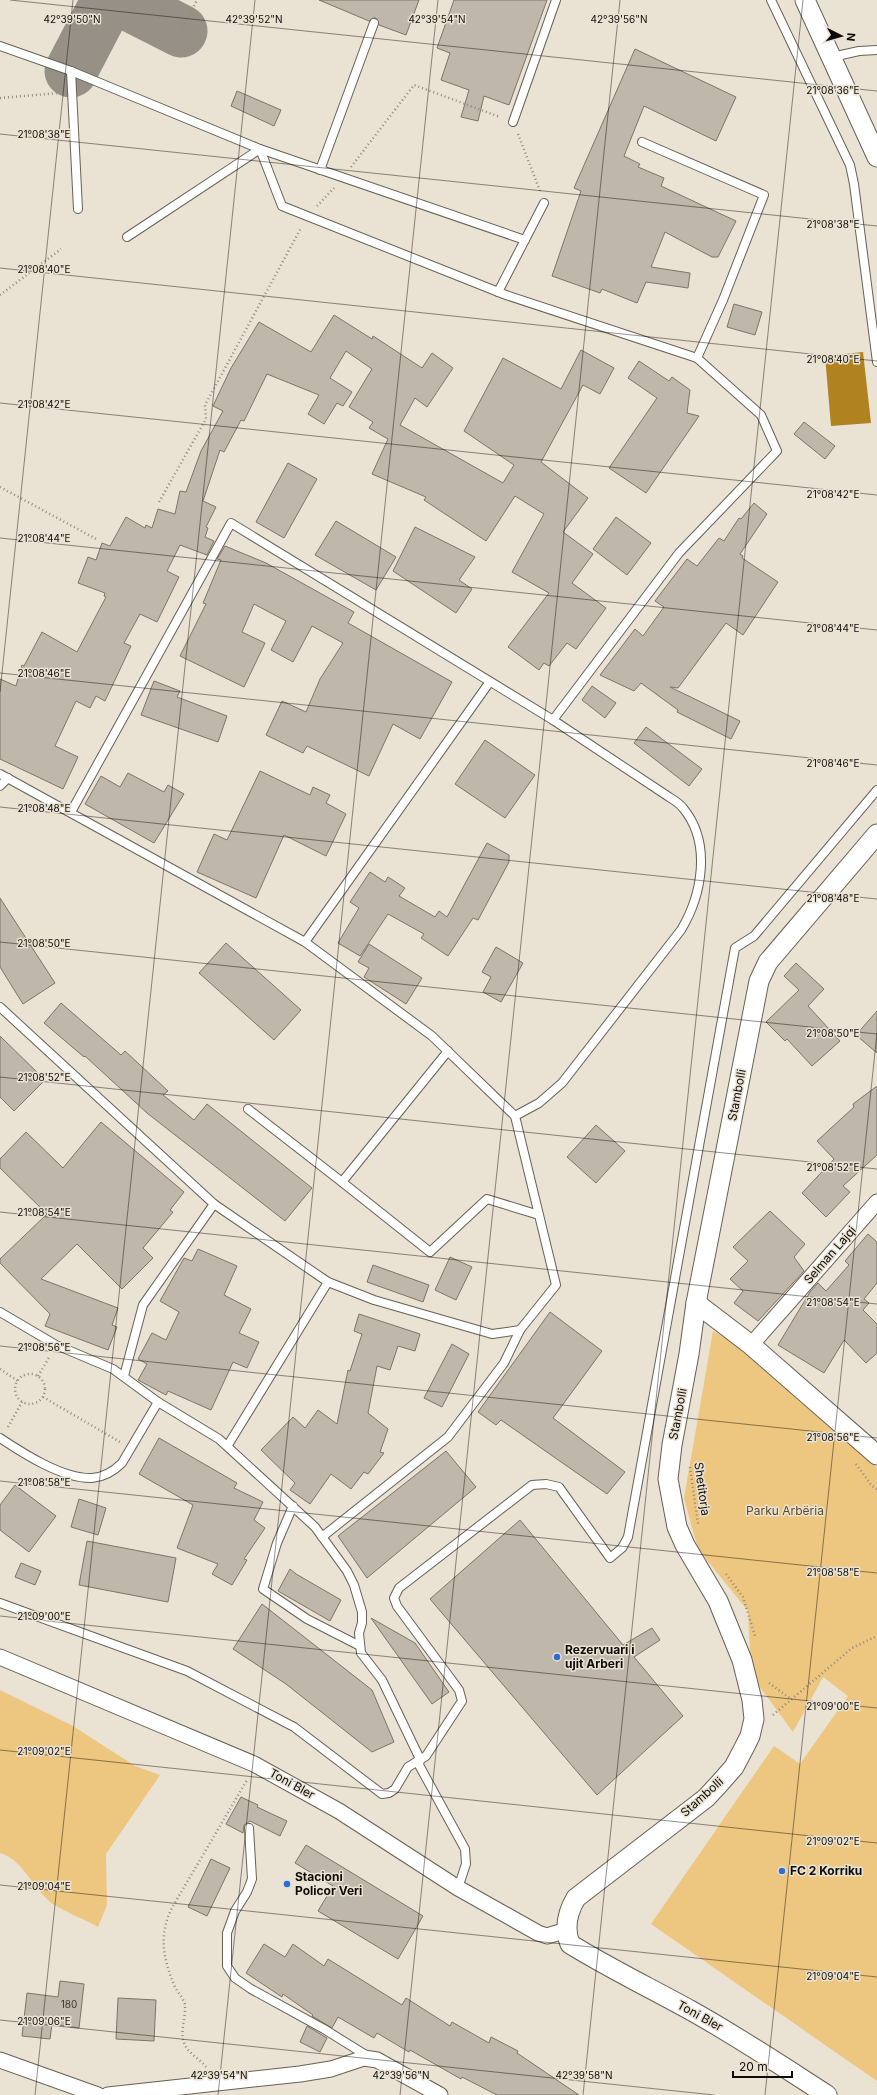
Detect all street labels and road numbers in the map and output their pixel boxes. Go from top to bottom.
street label: Stambolli [724,1068,749,1122]
street label: Selman Lajqi [800,1223,859,1287]
street label: Stambolli [665,1387,690,1441]
street label: Shetitorja [691,1461,714,1517]
street label: Toni Bler [267,1765,318,1802]
street label: Stambolli [677,1774,726,1820]
street label: Toni Bler [675,1997,726,2034]

